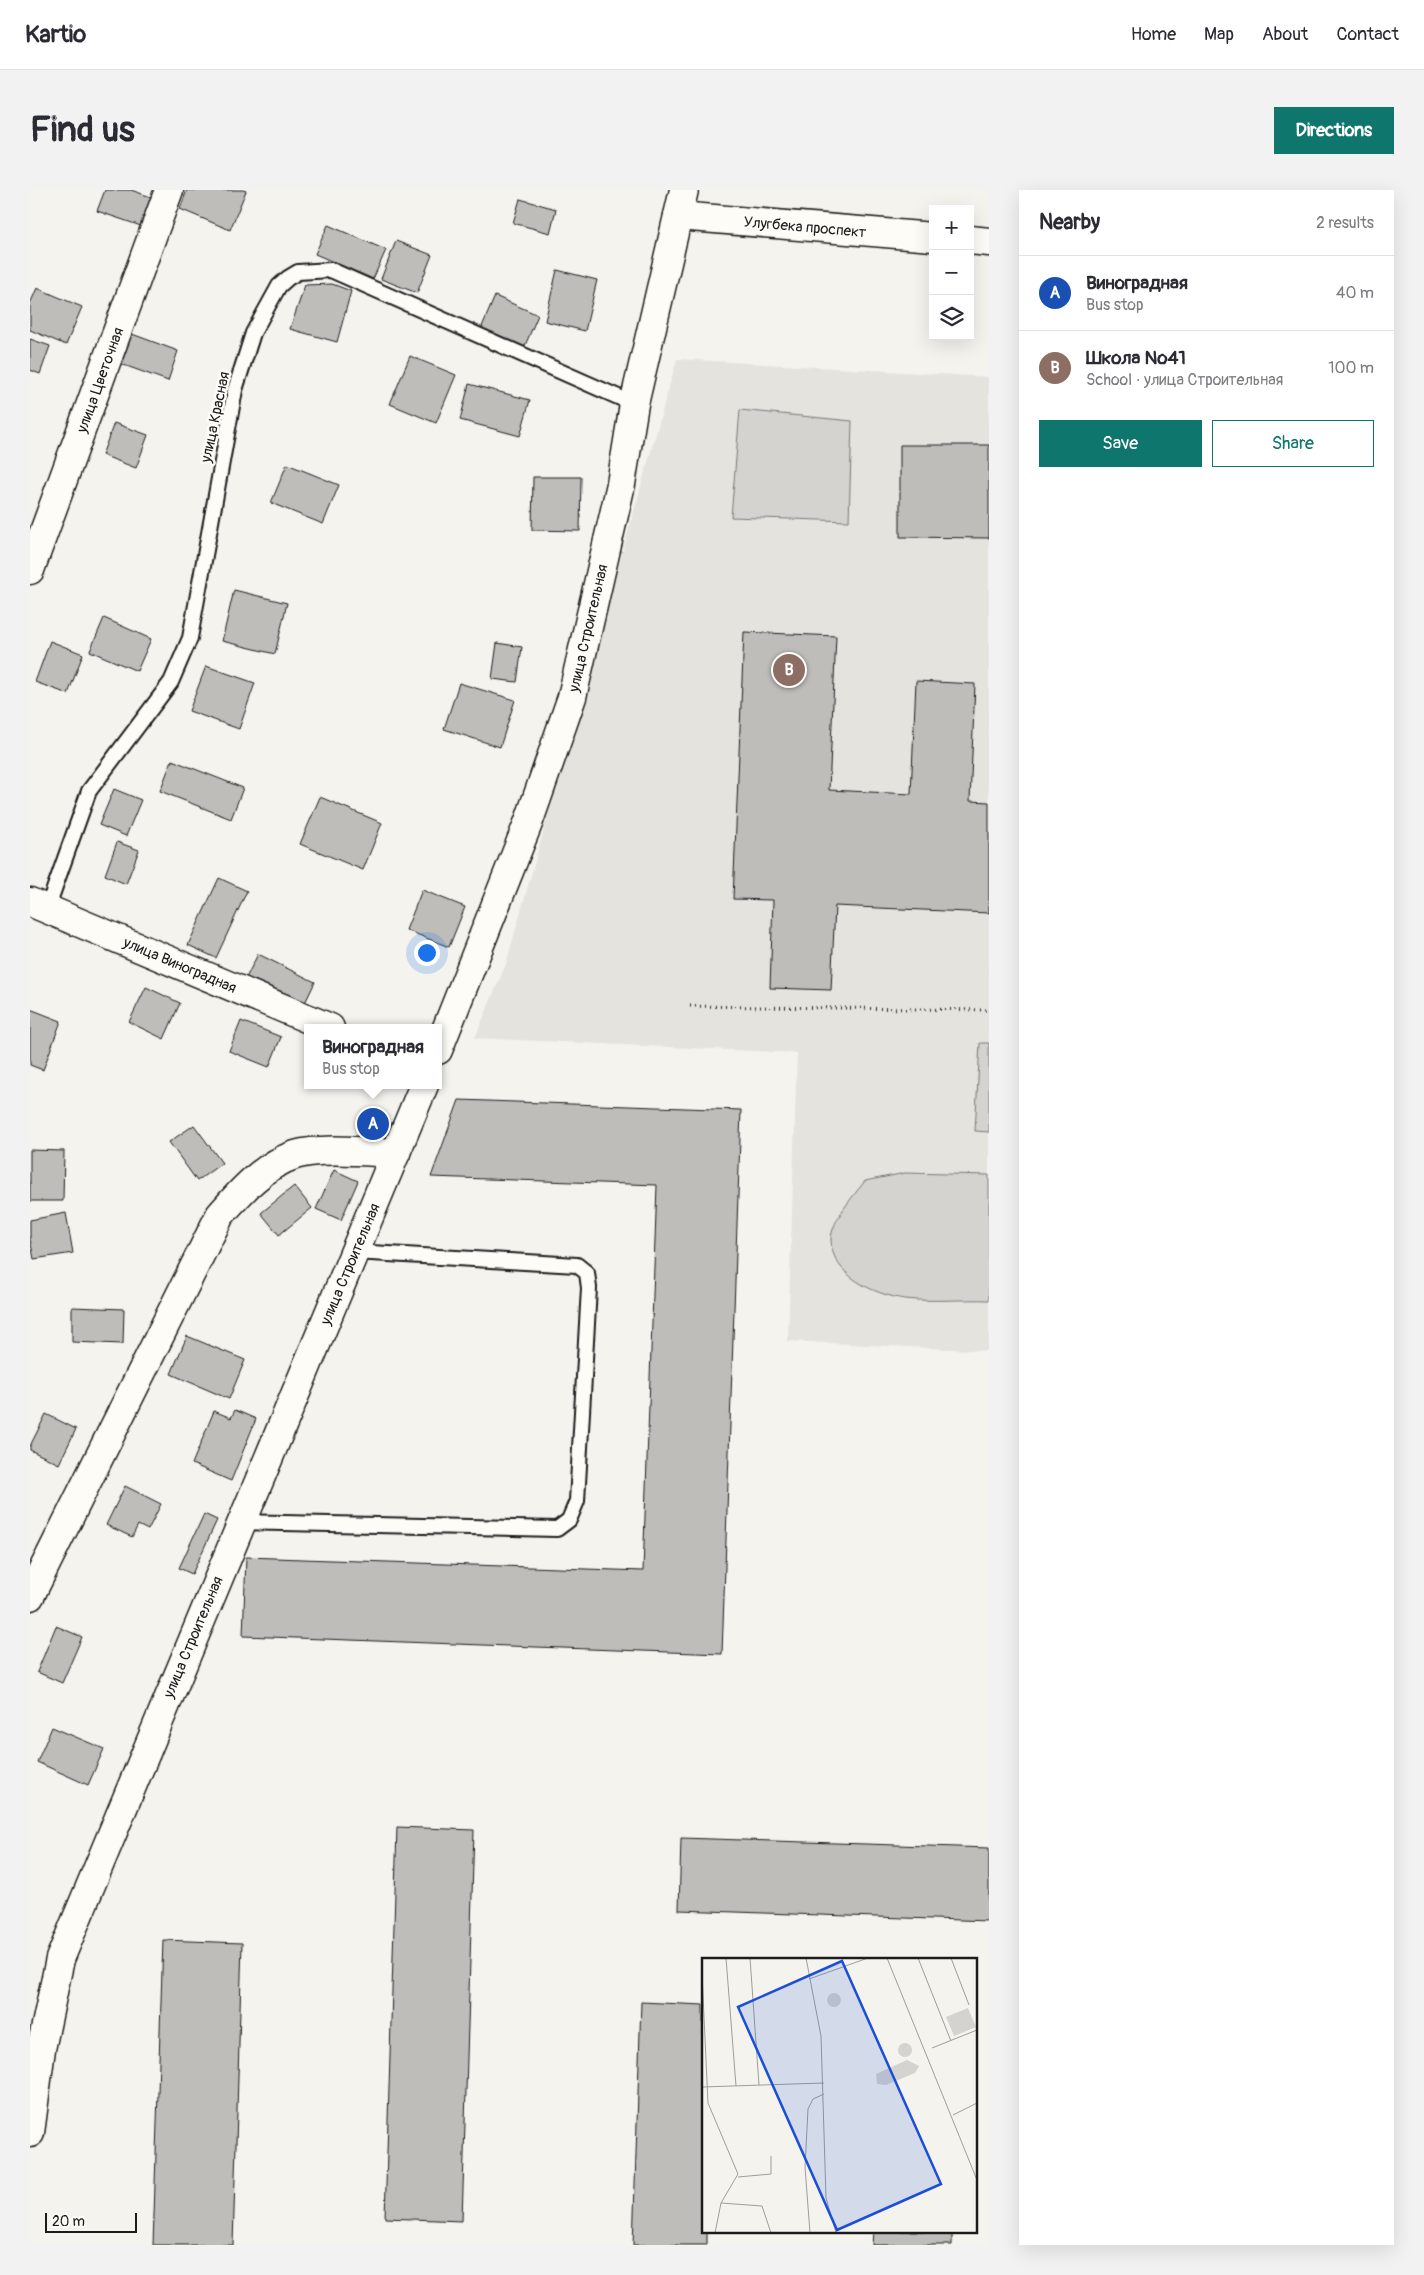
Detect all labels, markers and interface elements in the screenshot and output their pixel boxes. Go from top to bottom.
text: Kartio [25,20,86,49]
text: Home [1131,23,1176,46]
text: Map [1204,23,1234,46]
text: About [1262,23,1308,46]
text: Contact [1336,23,1399,46]
button: Directions [1274,107,1394,154]
text: Find us [30,108,135,152]
map controls [929,205,974,340]
button: + [929,205,974,250]
text: Nearby [1039,209,1100,236]
street label: Улугбека проспект [743,213,868,242]
text: 2 results [1316,213,1374,233]
button: − [929,250,974,295]
text: Виноградная [1086,271,1188,295]
text: A [1050,283,1060,303]
text: 40 m [1336,283,1374,303]
button: layers [929,295,974,340]
text: Bus stop [1086,295,1144,315]
street label: улица Цветочная [72,325,128,436]
text: Школа №41 [1086,346,1186,370]
text: B [1050,358,1060,378]
text: 100 m [1328,358,1374,378]
street label: улица Красная [196,370,234,465]
text: School · улица Строительная [1086,370,1283,390]
button: Save [1039,420,1202,467]
button: Share [1212,420,1374,467]
street label: улица Строительная [564,562,612,695]
pin: B [773,651,805,689]
street label: улица Виноградная [119,933,239,998]
your location [414,940,440,966]
popup [304,1024,442,1089]
text: Виноградная [322,1035,424,1059]
text: Bus stop [322,1059,380,1079]
pin: A [357,1105,389,1143]
street label: улица Строительная [316,1200,385,1329]
street label: улица Строительная [159,1573,228,1702]
inset map [702,1958,976,2232]
scale bar [45,2210,138,2233]
text: 20 m [52,2213,85,2230]

